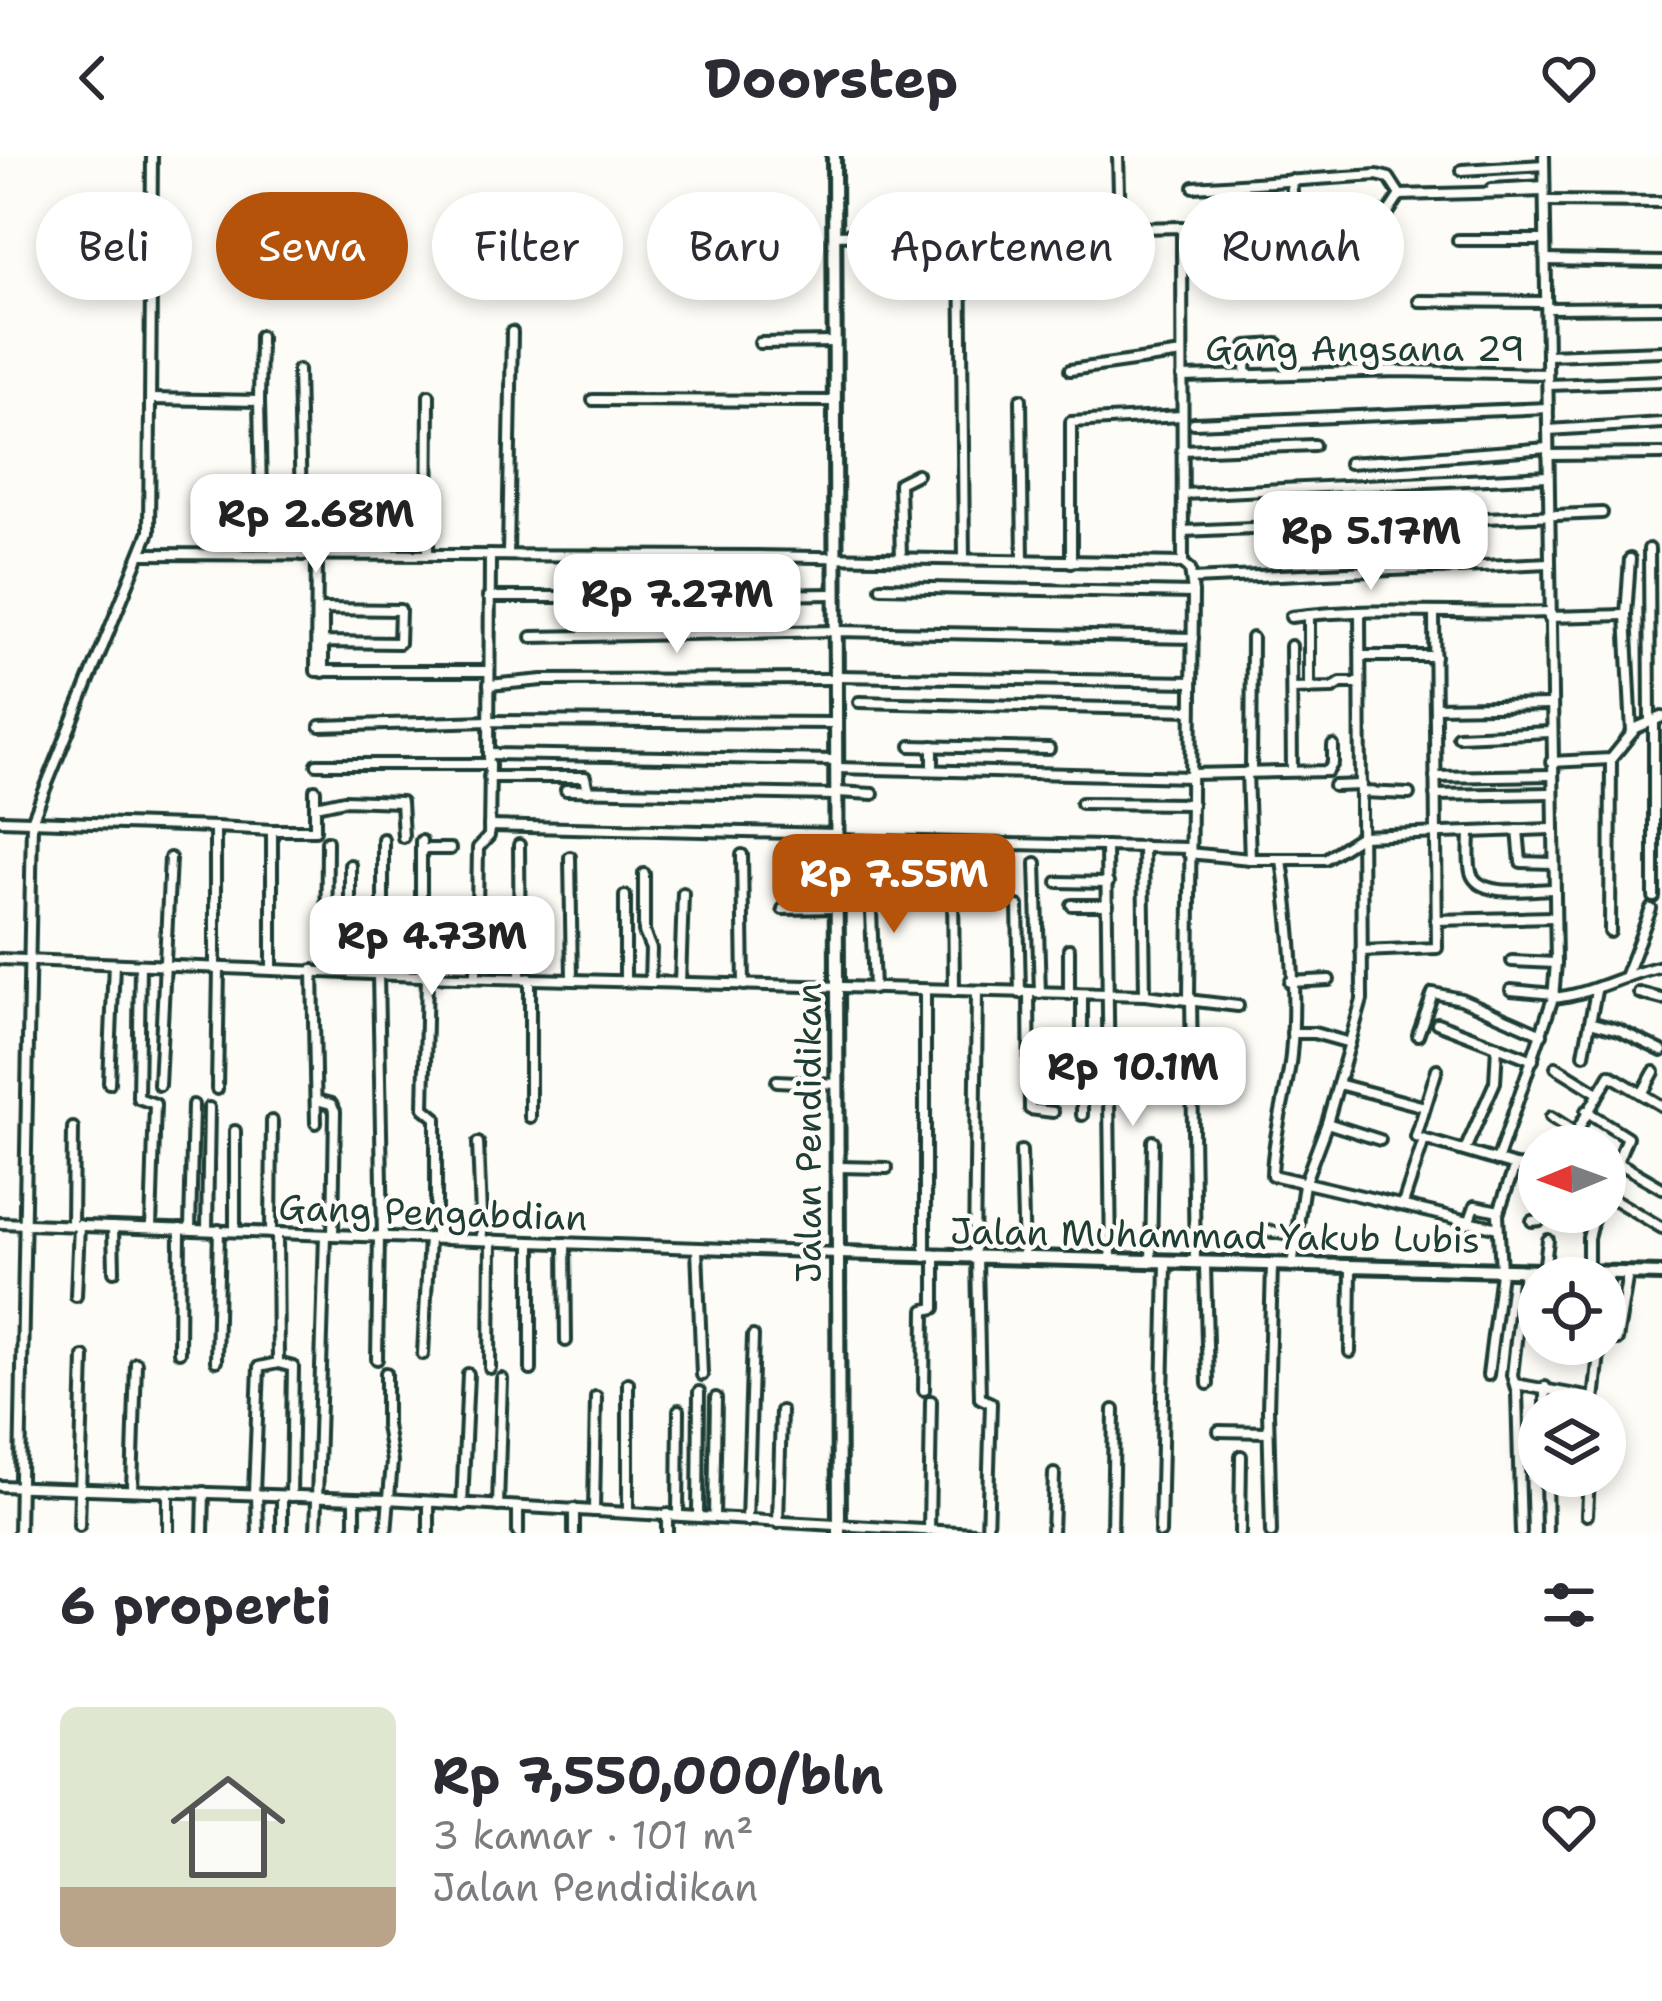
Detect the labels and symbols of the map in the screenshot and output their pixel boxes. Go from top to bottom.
street label: Gang Angsana 29 [1205,324,1525,373]
pin: Rp 2.68M [192,474,440,576]
pin: Rp 5.17M [1247,491,1495,593]
pin: Rp 7.27M [553,554,801,656]
pin: Rp 7.55M [770,834,1018,936]
pin: Rp 4.73M [308,896,556,998]
street label: Jalan Pendidikan [784,982,833,1284]
pin: Rp 10.1M [1009,1027,1257,1129]
north arrow [1518,1125,1626,1233]
street label: Gang Pengabdian [278,1183,588,1242]
street label: Jalan Muhammad Yakub Lubis [949,1206,1480,1265]

